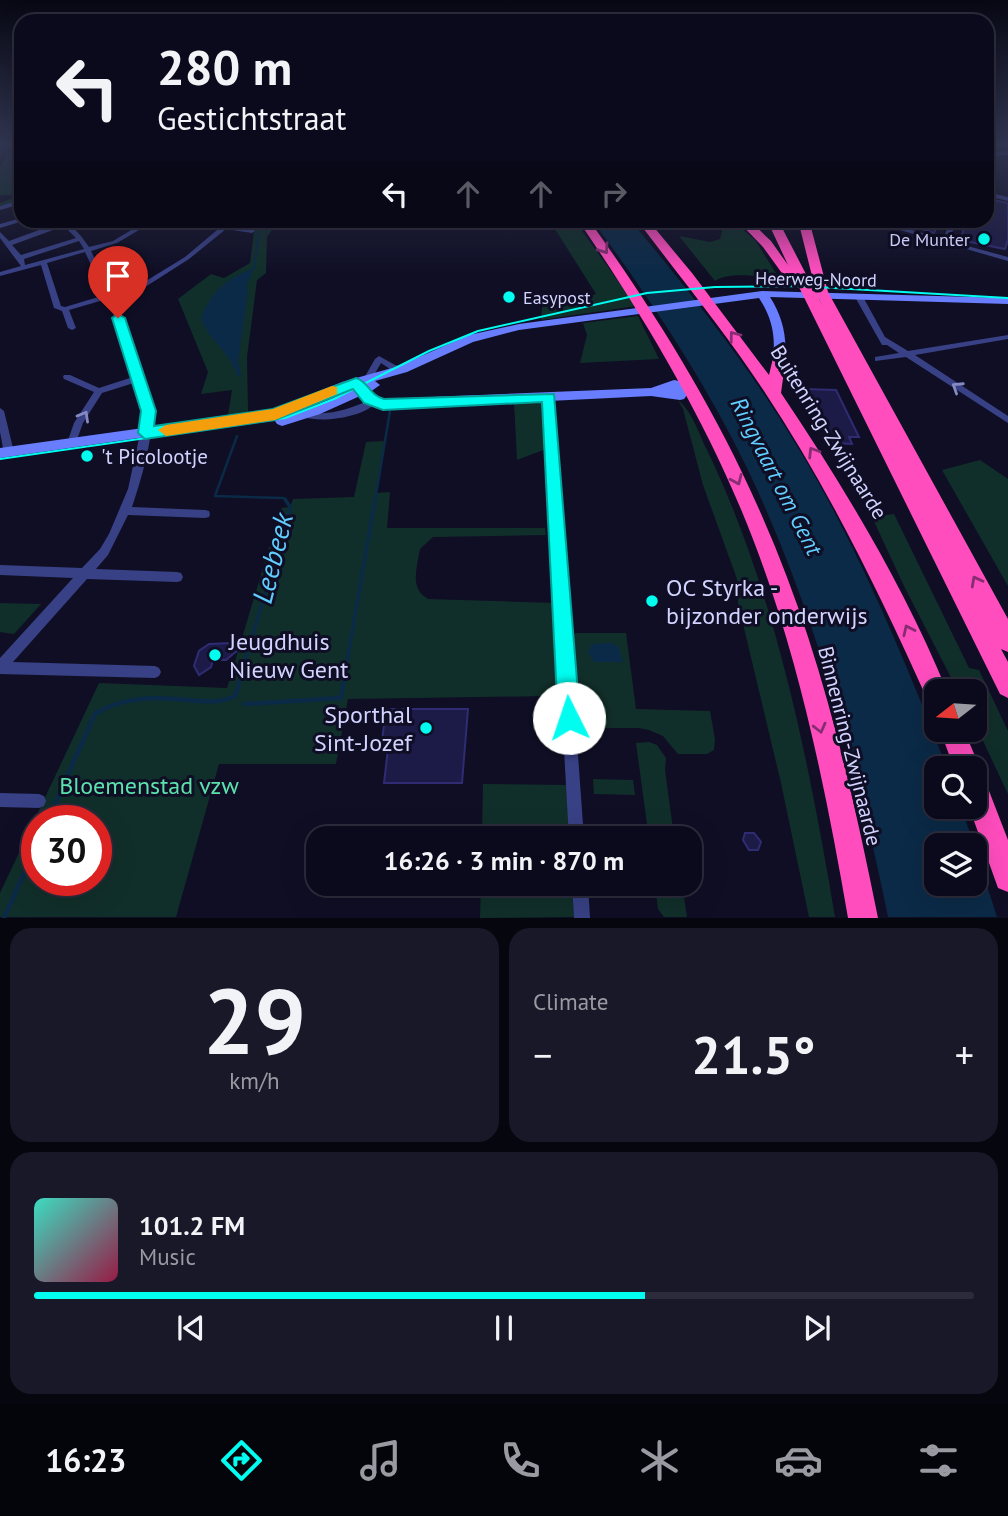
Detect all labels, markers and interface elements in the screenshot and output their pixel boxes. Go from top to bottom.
text: 280 m [157,35,292,99]
icon: left [42,42,133,133]
text: Gestichtstraat [157,97,346,139]
icon: left [376,175,414,213]
icon: ahead [449,175,487,213]
icon: ahead [522,175,560,213]
icon: right [595,175,633,213]
place label: De Munter [889,228,970,251]
marker: De Munter [976,231,992,247]
one-way arrow [596,241,608,254]
pin [88,246,148,318]
icon: arrive [99,257,137,295]
street label: Heerweg-Noord [755,266,877,292]
place label: Easypost [523,286,591,309]
marker: Easypost [501,289,517,305]
one-way arrow [730,332,743,344]
street label: Buitenring-Zwijnaarde [765,340,893,524]
one-way arrow [951,383,964,396]
water label: Ringvaart om Gent [725,392,830,562]
one-way arrow [76,411,89,424]
place label: 't Picolootje [101,443,208,470]
one-way arrow [809,446,822,459]
marker: 't Picolootje [79,448,95,464]
one-way arrow [729,472,743,485]
water label: Leebeek [243,508,301,607]
place label: OC Styrka - bijzonder onderwijs [666,572,868,631]
one-way arrow [971,576,984,588]
marker: OC Styrka - bijzonder onderwijs [644,593,660,609]
one-way arrow [903,625,917,637]
place label: Jeugdhuis Nieuw Gent [228,626,348,685]
street label: Binnenring-Zwijnaarde [812,643,888,849]
marker: Jeugdhuis Nieuw Gent [207,647,223,663]
north arrow [924,679,987,742]
map controls [924,679,987,896]
position arrow [532,681,606,755]
place label: Sporthal Sint-Jozef [314,699,413,758]
marker: Sporthal Sint-Jozef [418,720,434,736]
one-way arrow [812,722,826,734]
button: search [924,756,987,819]
park label: Bloemenstad vzw [59,770,239,801]
speed limit sign: 30 [21,805,112,896]
button: layers [924,833,987,896]
text: 16:26 · 3 min · 870 m [384,844,624,877]
text: 29 [203,961,306,1079]
text: Climate [533,987,608,1016]
text: 21.5° [692,1021,815,1088]
text: − [533,1030,552,1079]
text: + [955,1030,974,1079]
text: km/h [229,1066,280,1095]
text: 101.2 FM [139,1209,245,1242]
text: Music [139,1242,196,1271]
icon: previous [172,1309,210,1347]
icon: pause [485,1309,523,1347]
icon: next [798,1309,836,1347]
icon: directions [217,1436,266,1485]
icon: music [356,1436,405,1485]
icon: phone [496,1436,545,1485]
icon: climate [635,1436,684,1485]
icon: car [774,1436,823,1485]
icon: filters [914,1436,963,1485]
text: 16:23 [45,1439,126,1481]

